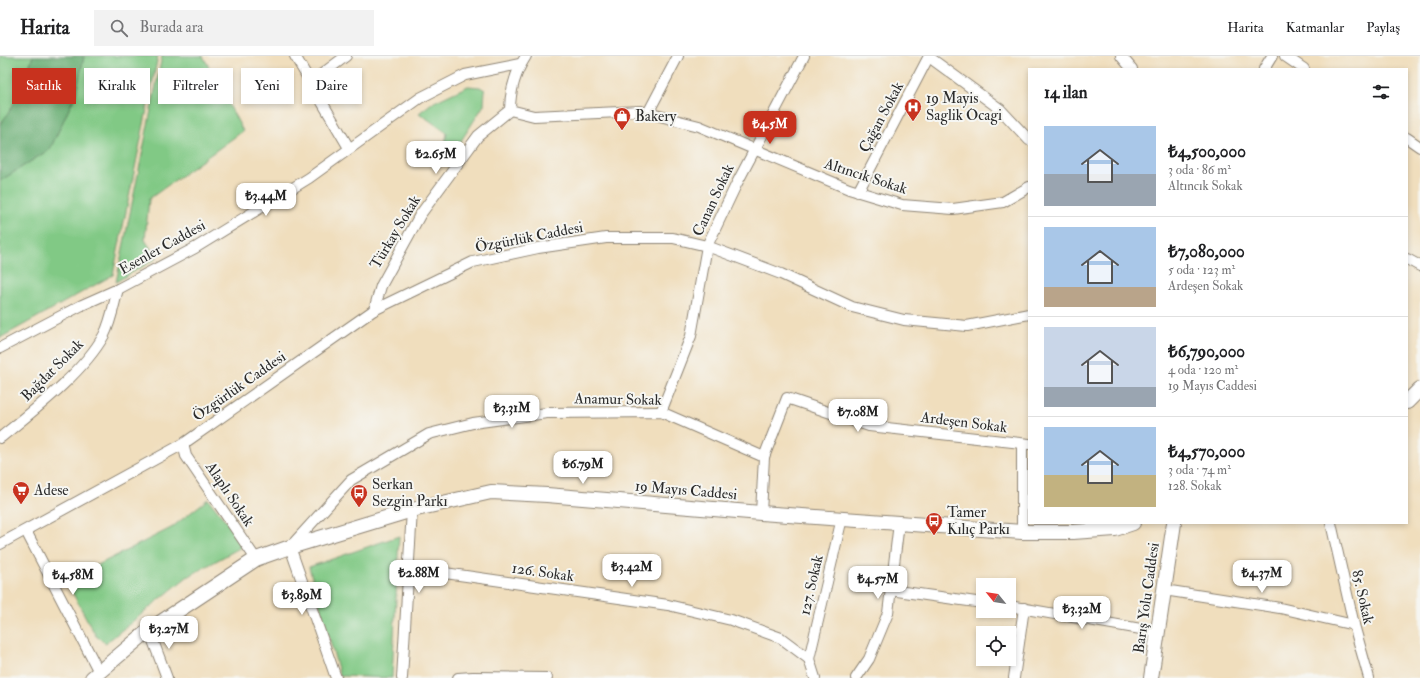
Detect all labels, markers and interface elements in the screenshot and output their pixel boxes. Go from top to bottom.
search box [94,10,374,46]
text: Harita [20,16,70,40]
icon: search [108,17,130,39]
text: Burada ara [140,18,203,37]
text: Harita [1227,19,1264,36]
text: Katmanlar [1286,19,1344,36]
text: Paylaş [1366,19,1400,36]
chip: Satılık [12,68,76,104]
chip: Kiralık [84,68,150,104]
chip: Filtreler [158,68,233,104]
chip: Yeni [241,68,294,104]
chip: Daire [302,68,362,104]
street label: Çağan Sokak [855,79,908,156]
icon: filters [1370,81,1392,103]
text: 14 ilan [1044,82,1087,103]
place label: 19 Mayis Saglik Ocagi [926,89,1002,125]
hospital icon: 19 Mayis Saglik Ocagi [903,97,923,122]
shop icon: Bakery [612,106,632,131]
place label: Bakery [635,107,677,126]
pin: ₺4.5M [742,111,798,145]
text: ₺4.5M [752,116,788,132]
pin: ₺2.65M [403,141,469,175]
text: ₺4,500,000 [1168,141,1246,162]
icon: home [1076,142,1124,190]
text: ₺2.65M [415,146,457,162]
street label: Altıncık Sokak [821,154,910,199]
street label: Canan Sokak [688,161,739,239]
text: 3 oda · 86 m² [1168,162,1231,178]
text: Altıncık Sokak [1168,178,1243,194]
pin: ₺3.44M [233,183,299,217]
text: ₺3.44M [245,188,287,204]
street label: Türkay Sokak [366,192,425,273]
street label: Esenler Caddesi [116,216,209,279]
street label: Özgürlük Caddesi [473,217,585,257]
text: ₺7,080,000 [1168,241,1245,262]
icon: home [1076,243,1124,291]
text: 5 oda · 123 m² [1168,262,1235,278]
text: Ardeşen Sokak [1168,278,1243,294]
street label: Bağdat Sokak [17,335,88,406]
text: ₺6,790,000 [1168,341,1245,362]
icon: home [1076,343,1124,391]
street label: Özgürlük Caddesi [188,346,290,426]
text: 4 oda · 120 m² [1168,362,1238,378]
text: 19 Mayıs Caddesi [1168,378,1257,394]
street label: Anamur Sokak [573,389,662,410]
pin: ₺3.31M [479,395,545,429]
pin: ₺7.08M [825,399,891,433]
text: ₺3.31M [493,400,531,416]
text: ₺7.08M [838,404,878,420]
street label: Ardeşen Sokak [919,408,1008,437]
text: ₺4,570,000 [1168,441,1245,462]
icon: home [1076,443,1124,491]
pin: ₺6.79M [550,451,616,485]
text: ₺6.79M [562,456,604,472]
street label: Alaplı Sokak [200,457,258,531]
text: 3 oda · 74 m² [1168,462,1231,478]
place label: Serkan Sezgin Parkı [372,475,447,511]
street label: 19 Mayıs Caddesi [634,477,738,504]
text: 128. Sokak [1168,478,1222,494]
supermarket icon: Adese [11,480,31,505]
place label: Adese [33,481,69,500]
bus stop icon: Serkan Sezgin Parkı [349,483,369,508]
place label: Tamer Kılıç Parkı [947,503,1010,539]
bus stop icon: Tamer Kılıç Parkı [924,511,944,536]
street label: Barış Yolu Caddesi [1129,541,1164,655]
street label: 127. Sokak [795,553,828,617]
pin: ₺3.42M [599,554,665,588]
street label: 126. Sokak [511,559,575,586]
text: ₺3.42M [611,559,653,575]
pin: ₺2.88M [386,560,452,594]
pin: ₺4.37M [1229,560,1295,594]
pin: ₺4.58M [40,562,106,596]
text: ₺2.88M [398,565,440,581]
text: ₺4.37M [1242,565,1282,581]
pin: ₺4.57M [845,566,911,600]
text: ₺4.58M [52,567,94,583]
street label: 85. Sokak [1347,568,1378,626]
text: ₺4.57M [857,571,899,587]
north arrow [976,578,1016,618]
map controls [976,578,1016,666]
pin: ₺3.89M [269,582,335,616]
text: ₺3.89M [282,587,322,603]
pin: ₺3.32M [1049,596,1115,630]
text: ₺3.32M [1062,601,1102,617]
pin: ₺3.27M [136,616,202,650]
text: ₺3.27M [149,621,189,637]
button: locate [976,626,1016,666]

